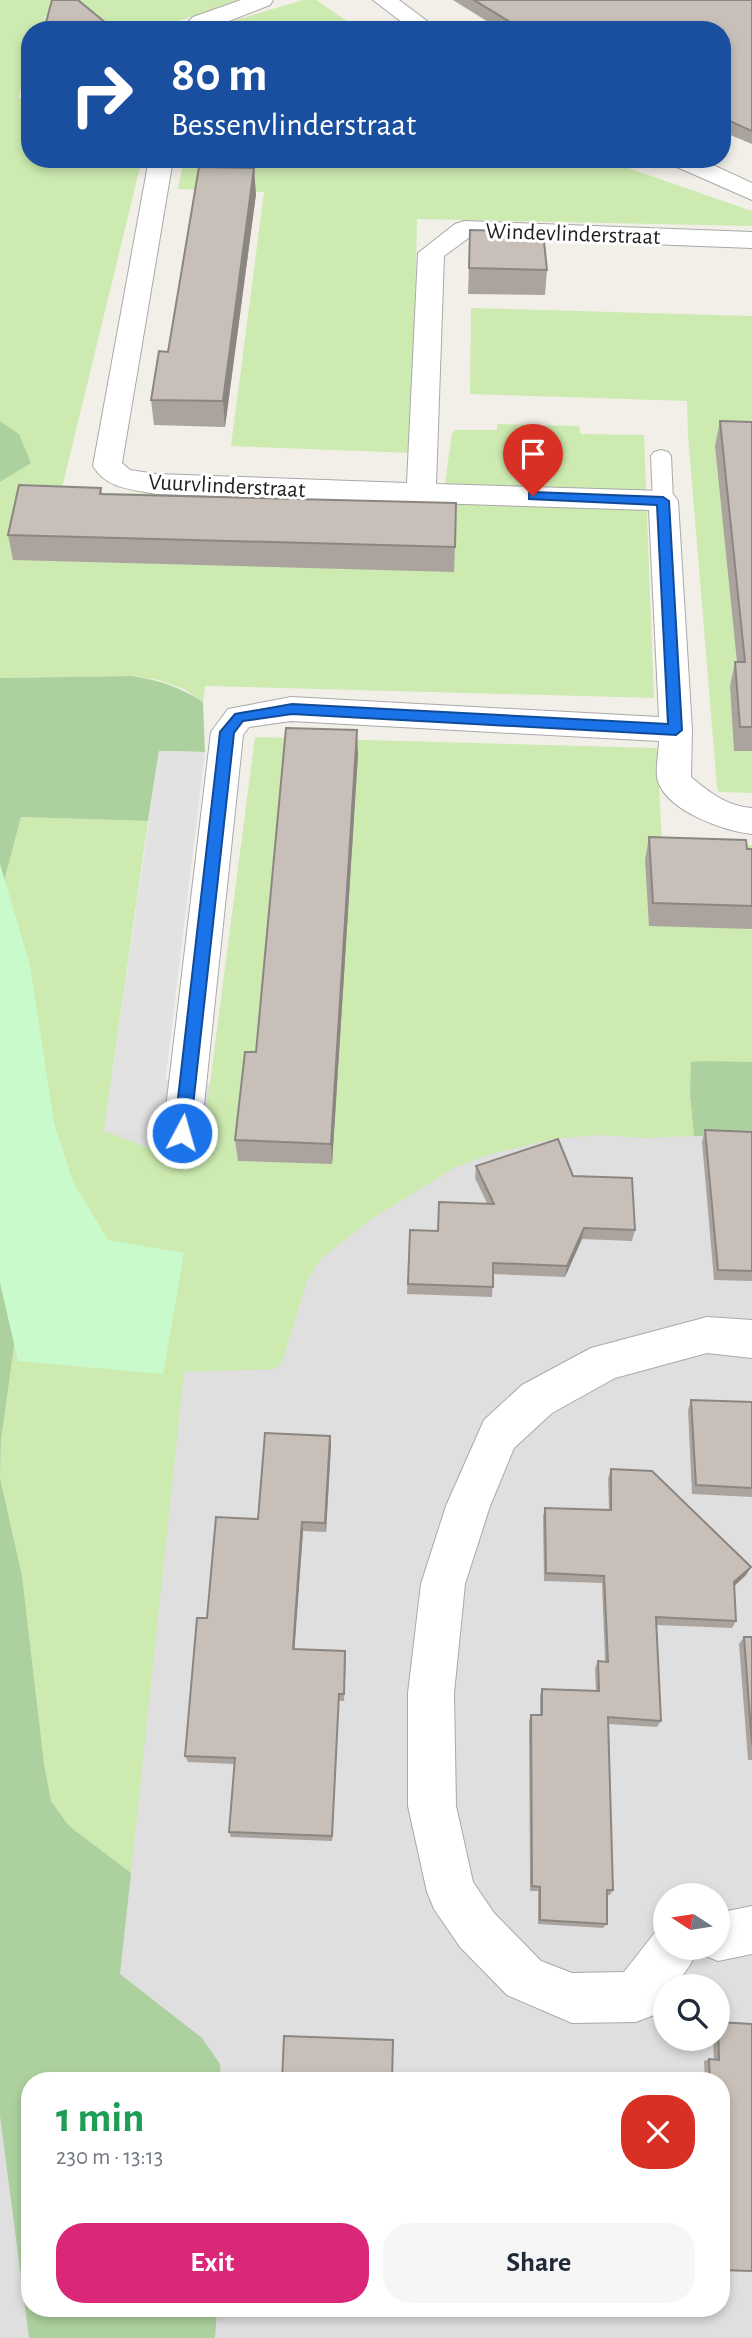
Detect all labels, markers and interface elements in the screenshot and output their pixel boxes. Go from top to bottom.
icon: right [56,49,147,140]
text: 80 m [171,51,268,100]
text: Bessenvlinderstraat [171,109,416,141]
street label: Windevlinderstraat [485,220,661,249]
pin [503,424,563,496]
icon: arrive [514,435,552,473]
street label: Vuurvlinderstraat [148,471,307,502]
position arrow [145,1096,219,1170]
north arrow [653,1883,730,1960]
map controls [653,1883,730,2051]
button: search [653,1974,730,2051]
button: close [621,2095,695,2169]
text: 1 min [56,2097,145,2139]
text: 230 m · 13:13 [56,2146,163,2169]
button: Exit [56,2223,369,2303]
button: Share [383,2223,695,2303]

